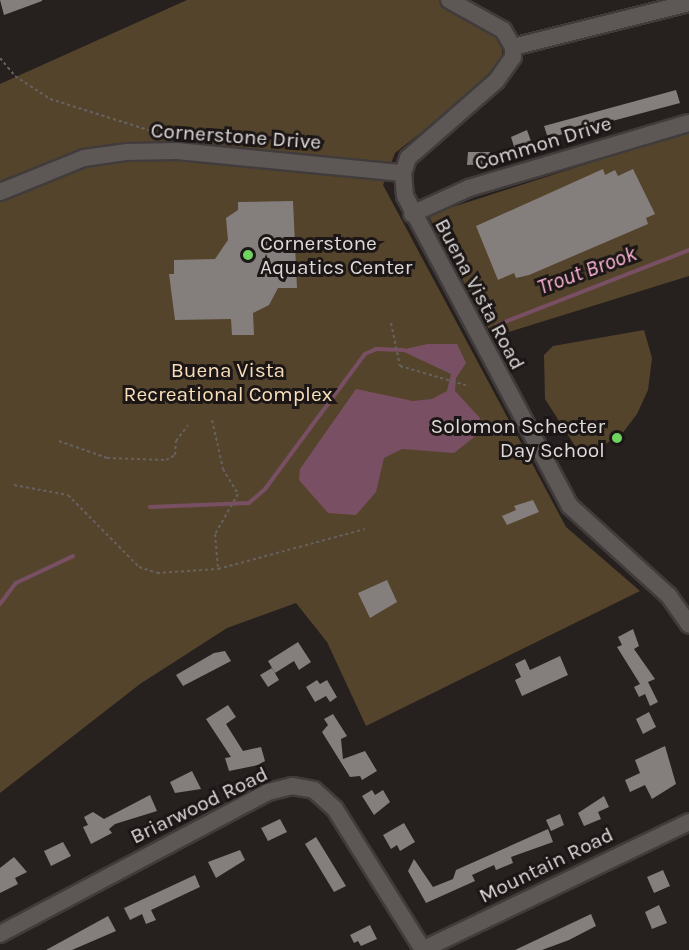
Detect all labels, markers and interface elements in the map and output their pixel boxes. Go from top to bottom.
street label: Common Drive [472,110,614,176]
street label: Cornerstone Drive [150,117,322,155]
street label: Buena Vista Road [430,214,530,374]
place label: Cornerstone Aquatics Center [260,230,412,280]
water label: Trout Brook [534,241,640,301]
marker: Cornerstone Aquatics Center [241,248,255,262]
park label: Buena Vista Recreational Complex [124,357,332,407]
place label: Solomon Schecter Day School [431,413,605,463]
marker: Solomon Schecter Day School [610,431,624,445]
street label: Briarwood Road [126,761,272,849]
street label: Mountain Road [475,822,617,908]

